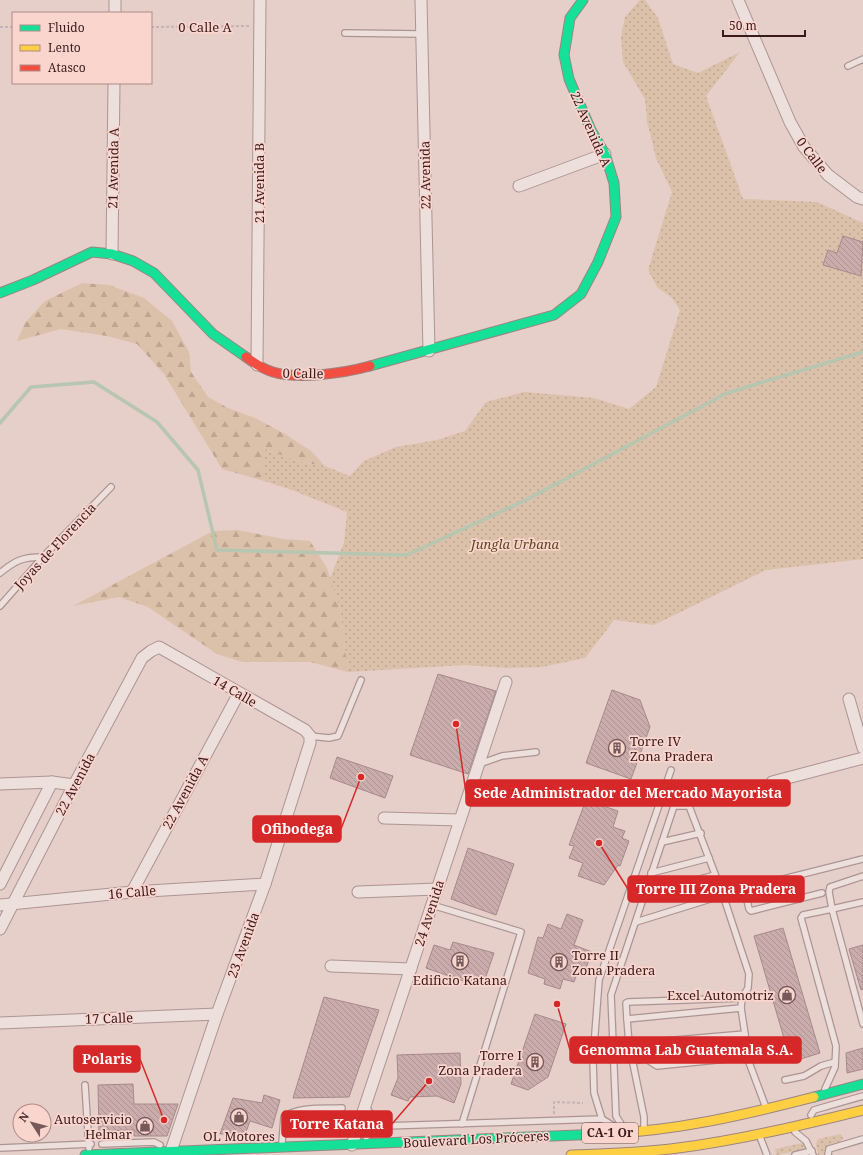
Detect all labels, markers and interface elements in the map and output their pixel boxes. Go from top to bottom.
legend [12,12,152,84]
scale bar [723,12,805,38]
text: 50 m [729,17,757,34]
street label: 0 Calle A [178,18,233,36]
text: Fluido [48,19,85,36]
text: Lento [48,39,81,56]
text: Atasco [48,59,86,76]
street label: 22 Avenida A [566,88,616,170]
street label: 21 Avenida A [103,126,123,209]
street label: 0 Calle [792,133,832,177]
street label: 22 Avenida [415,141,435,209]
street label: 21 Avenida B [250,143,268,223]
street label: 0 Calle [282,364,324,382]
street label: Joyas de Florencia [9,499,100,594]
park label: Jungla Urbana [468,535,559,553]
street label: 14 Calle [210,671,260,711]
place label: Torre IV Zona Pradera [630,732,713,765]
building icon: Torre IV Zona Pradera [607,738,627,758]
street label: 22 Avenida [51,749,99,819]
street label: 22 Avenida A [158,751,212,832]
callout: Sede Administrador del Mercado Mayorista [466,780,790,806]
text: Sede Administrador del Mercado Mayorista [474,783,782,802]
callout: Ofibodega [253,816,341,842]
text: Ofibodega [261,819,333,838]
callout: Torre III Zona Pradera [628,876,804,902]
street label: 24 Avenida [410,878,448,948]
text: Torre III Zona Pradera [636,879,796,898]
street label: 16 Calle [107,881,157,903]
street label: 23 Avenida [223,910,263,980]
place label: Torre II Zona Pradera [572,946,655,979]
building icon: Edificio Katana [450,951,470,971]
building icon: Torre II Zona Pradera [549,952,569,972]
place label: Edificio Katana [413,971,507,989]
shop icon: Excel Automotriz [777,985,797,1005]
place label: Excel Automotriz [667,986,774,1004]
street label: 17 Calle [85,1008,133,1028]
callout: Genomma Lab Guatemala S.A. [570,1037,801,1063]
text: Genomma Lab Guatemala S.A. [579,1040,793,1059]
callout: Polaris [74,1046,140,1072]
place label: Torre I Zona Pradera [439,1046,522,1079]
text: Polaris [82,1049,132,1068]
building icon: Torre I Zona Pradera [525,1052,545,1072]
north arrow [12,1103,52,1143]
shop icon: OL Motores [229,1107,249,1127]
text: N [15,1109,32,1125]
place label: Autoservicio Helmar [54,1110,132,1143]
callout: Torre Katana [282,1111,392,1137]
text: Torre Katana [290,1114,384,1133]
shop icon: Autoservicio Helmar [135,1116,155,1136]
road number: CA-1 Or [582,1123,638,1143]
street label: Boulevard Los Próceres [403,1126,550,1152]
place label: OL Motores [203,1127,275,1145]

